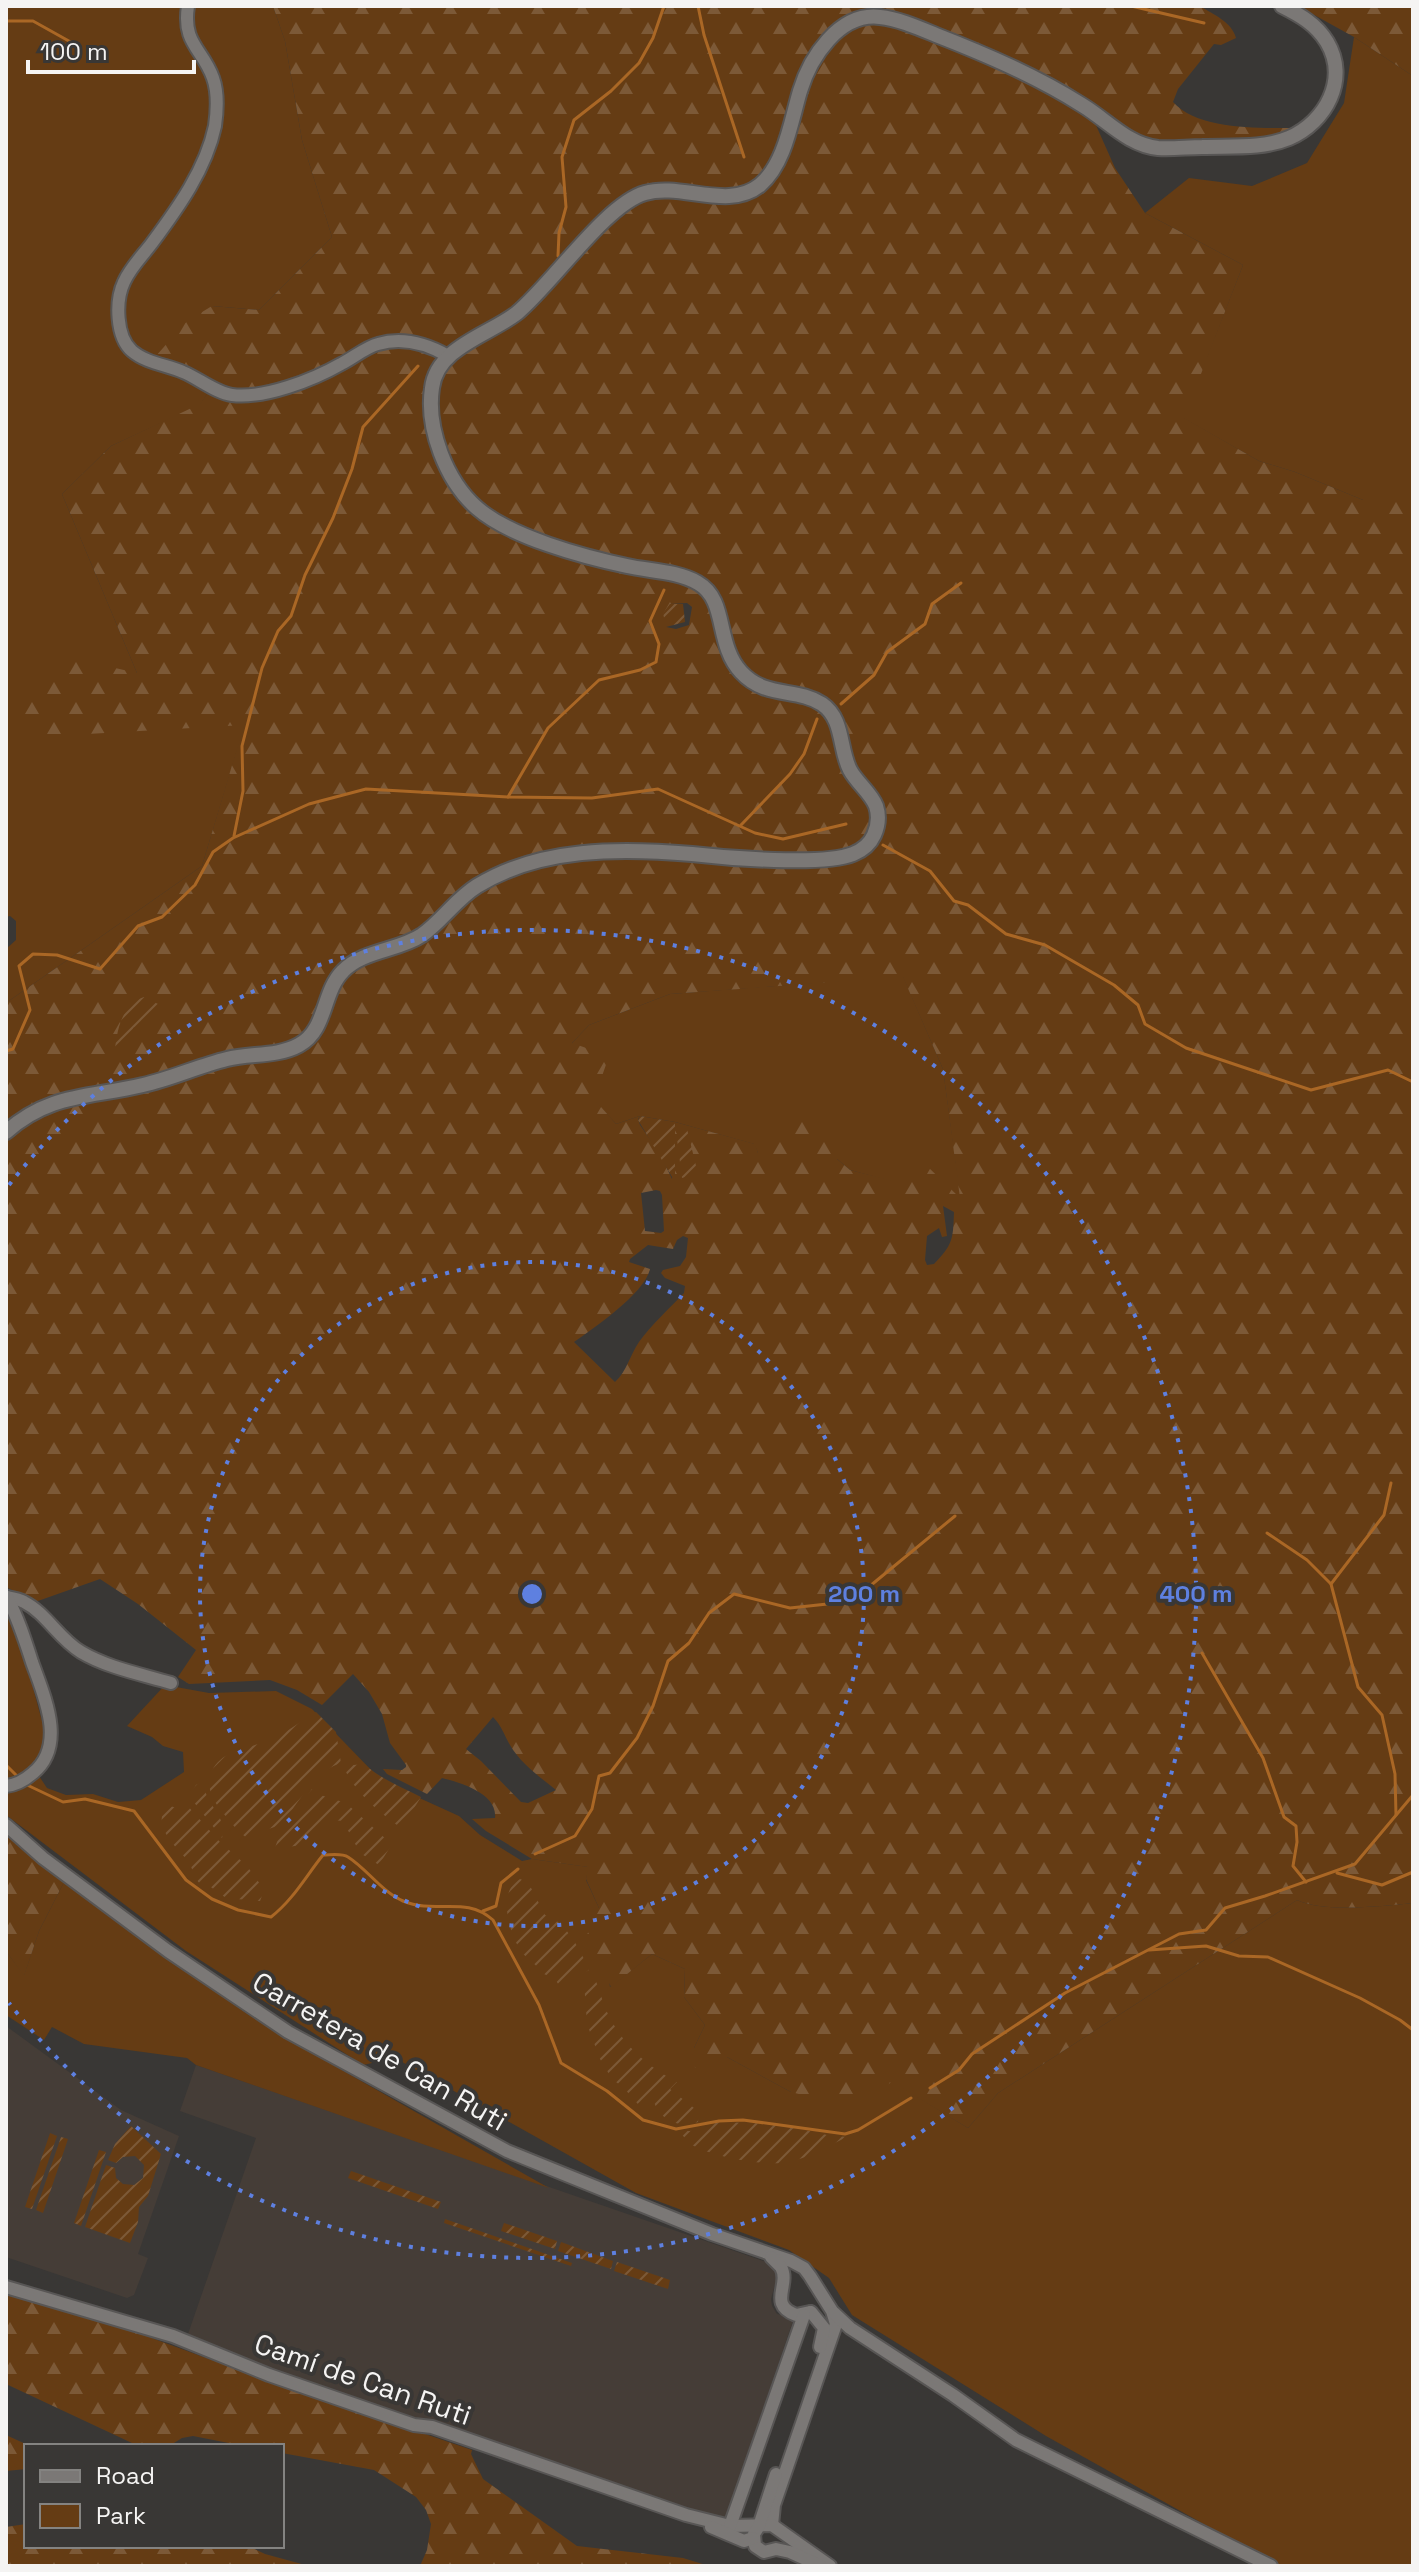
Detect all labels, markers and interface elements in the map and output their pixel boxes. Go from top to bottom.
scale bar [28,24,194,74]
text: 100 m [40,36,108,67]
text: 200 m [828,1578,900,1609]
text: 400 m [1160,1578,1232,1609]
centre of rings [518,1580,546,1608]
street label: Carretera de Can Ruti [246,1963,514,2139]
street label: Camí de Can Ruti [250,2325,476,2433]
legend [24,2444,284,2548]
text: Road [96,2460,155,2491]
text: Park [96,2500,146,2531]

